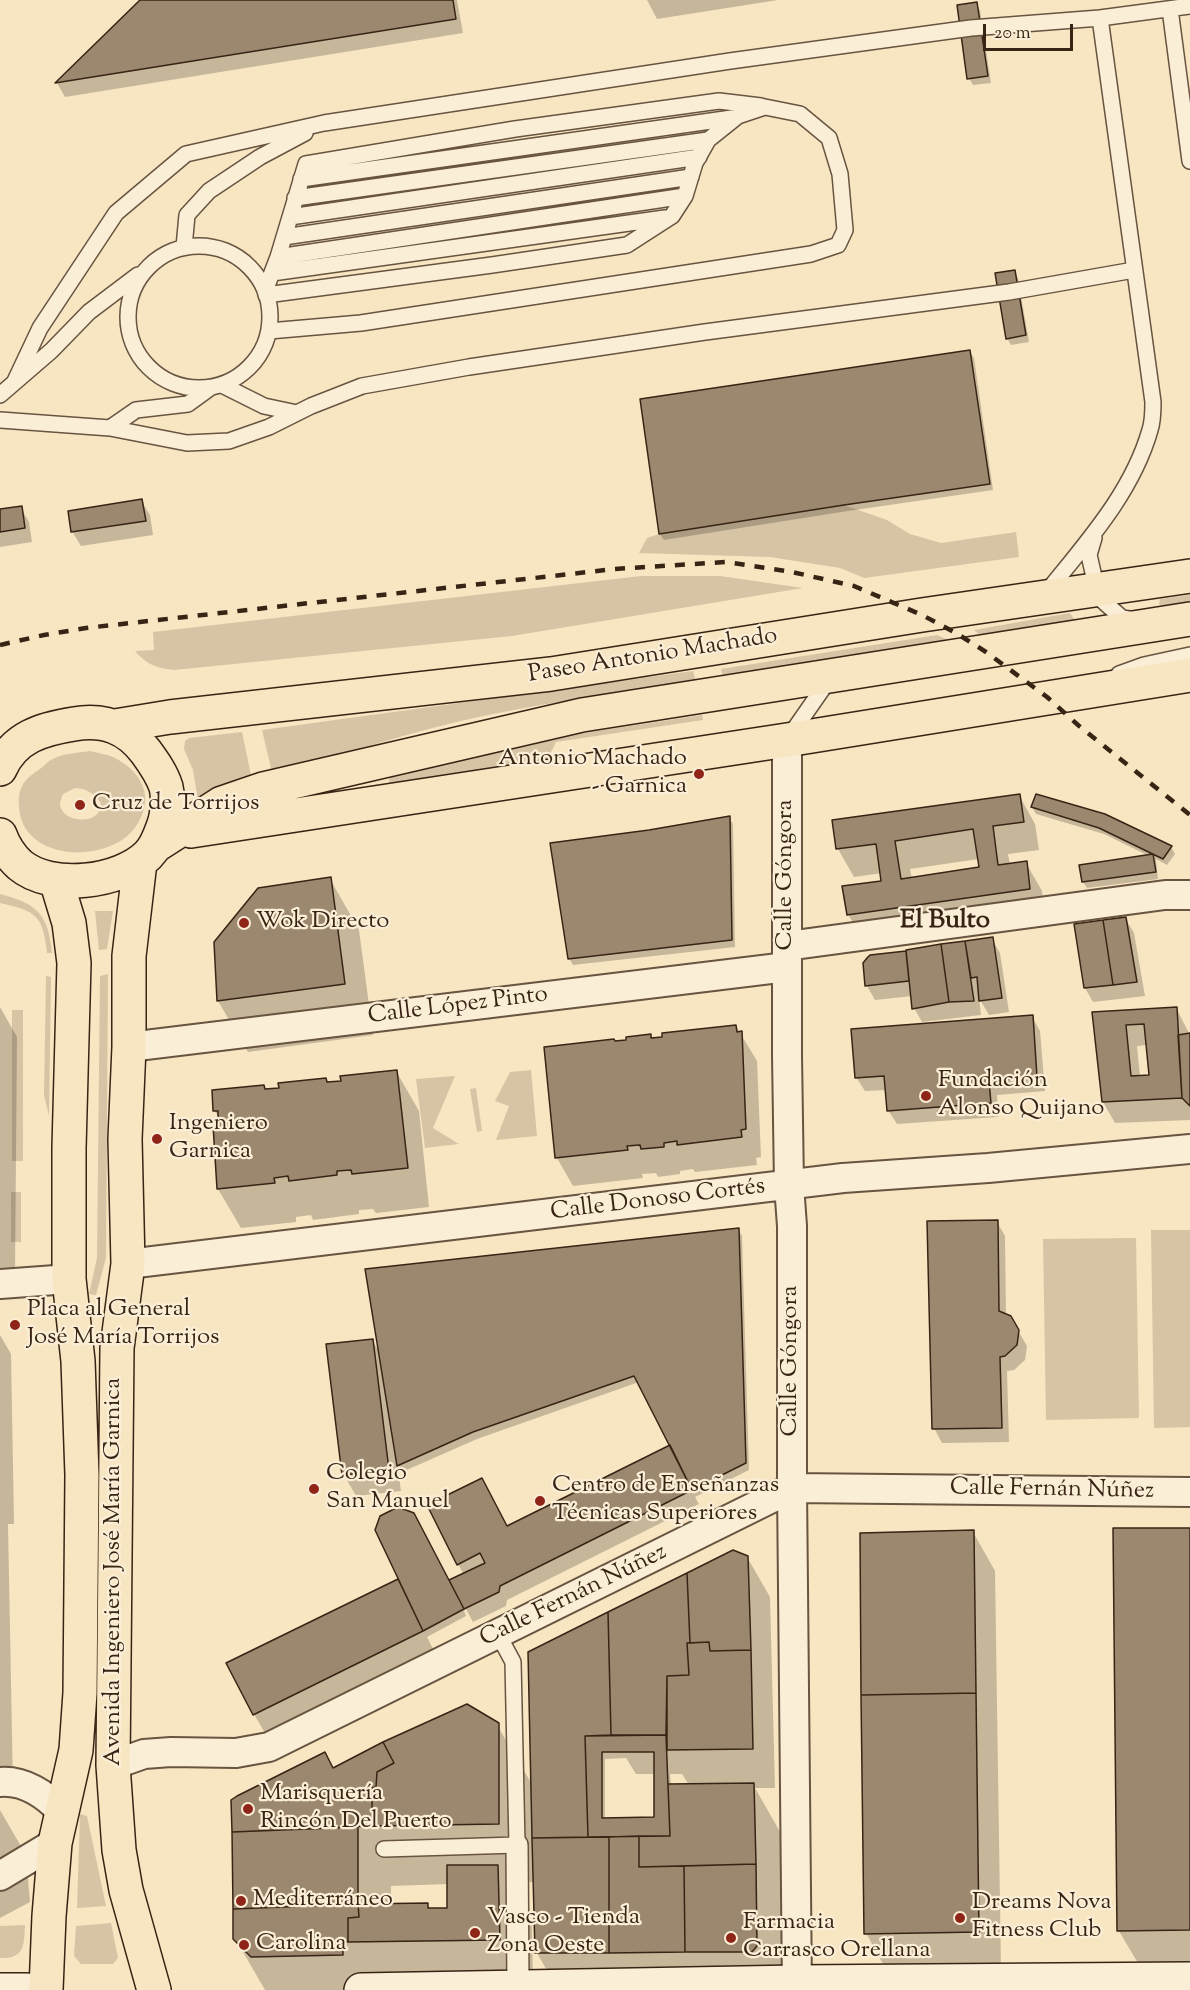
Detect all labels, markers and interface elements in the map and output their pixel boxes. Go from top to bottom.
scale bar [986,12,1076,50]
text: 20 m [994,21,1031,47]
street label: Paseo Antonio Machado [526,623,780,691]
place label: Antonio Machado - Garnica [498,746,687,802]
marker: Antonio Machado - Garnica [692,767,706,781]
place label: Cruz de Torrijos [92,791,260,819]
marker: Cruz de Torrijos [73,798,87,812]
street label: Calle Góngora [773,799,801,951]
district label: El Bulto [900,907,990,939]
place label: Wok Directo [256,909,389,937]
marker: Wok Directo [237,916,251,930]
street label: Calle López Pinto [366,982,550,1032]
place label: Fundación Alonso Quijano [938,1068,1104,1124]
marker: Fundación Alonso Quijano [919,1089,933,1103]
place label: Ingeniero Garnica [169,1111,268,1167]
marker: Ingeniero Garnica [150,1132,164,1146]
street label: Calle Donoso Cortés [549,1174,767,1228]
street label: Calle Góngora [778,1285,806,1437]
place label: Placa al General José María Torrijos [27,1297,219,1353]
marker: Placa al General José María Torrijos [8,1318,22,1332]
street label: Avenida Ingeniero José María Garnica [101,1378,129,1766]
place label: Colegio San Manuel [326,1461,449,1517]
place label: Centro de Enseñanzas Técnicas Superiores [552,1473,779,1529]
street label: Calle Fernán Núñez [950,1475,1154,1507]
marker: Colegio San Manuel [307,1482,321,1496]
marker: Centro de Enseñanzas Técnicas Superiores [533,1494,547,1508]
street label: Calle Fernán Núñez [476,1539,672,1655]
place label: Marisquería Rincón Del Puerto [260,1781,452,1837]
marker: Marisquería Rincón Del Puerto [241,1802,255,1816]
place label: Mediterráneo [253,1887,393,1915]
place label: Dreams Nova Fitness Club [972,1890,1112,1946]
marker: Mediterráneo [234,1894,248,1908]
place label: Vasco - Tienda Zona Oeste [487,1905,640,1961]
place label: Farmacia Carrasco Orellana [743,1910,931,1966]
marker: Dreams Nova Fitness Club [953,1911,967,1925]
marker: Vasco - Tienda Zona Oeste [468,1926,482,1940]
place label: Carolina [256,1931,347,1959]
marker: Farmacia Carrasco Orellana [724,1931,738,1945]
marker: Carolina [237,1938,251,1952]

